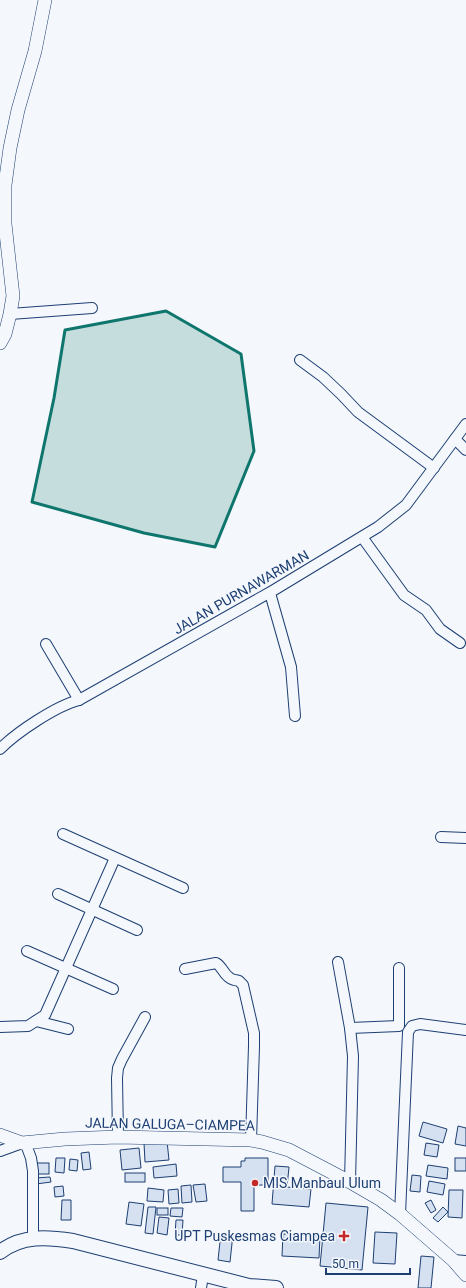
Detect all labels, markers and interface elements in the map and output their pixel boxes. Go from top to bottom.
street label: JALAN PURNAWARMAN [170,547,312,637]
street label: JALAN GALUGA–CIAMPEA [85,1115,255,1133]
place label: MIS Manbaul Ulum [263,1175,381,1191]
marker: MIS Manbaul Ulum [250,1178,260,1188]
place label: UPT Puskesmas Ciampea [174,1228,335,1244]
marker: UPT Puskesmas Ciampea [338,1230,350,1242]
scale bar [326,1250,410,1276]
text: 50 m [332,1257,359,1271]

